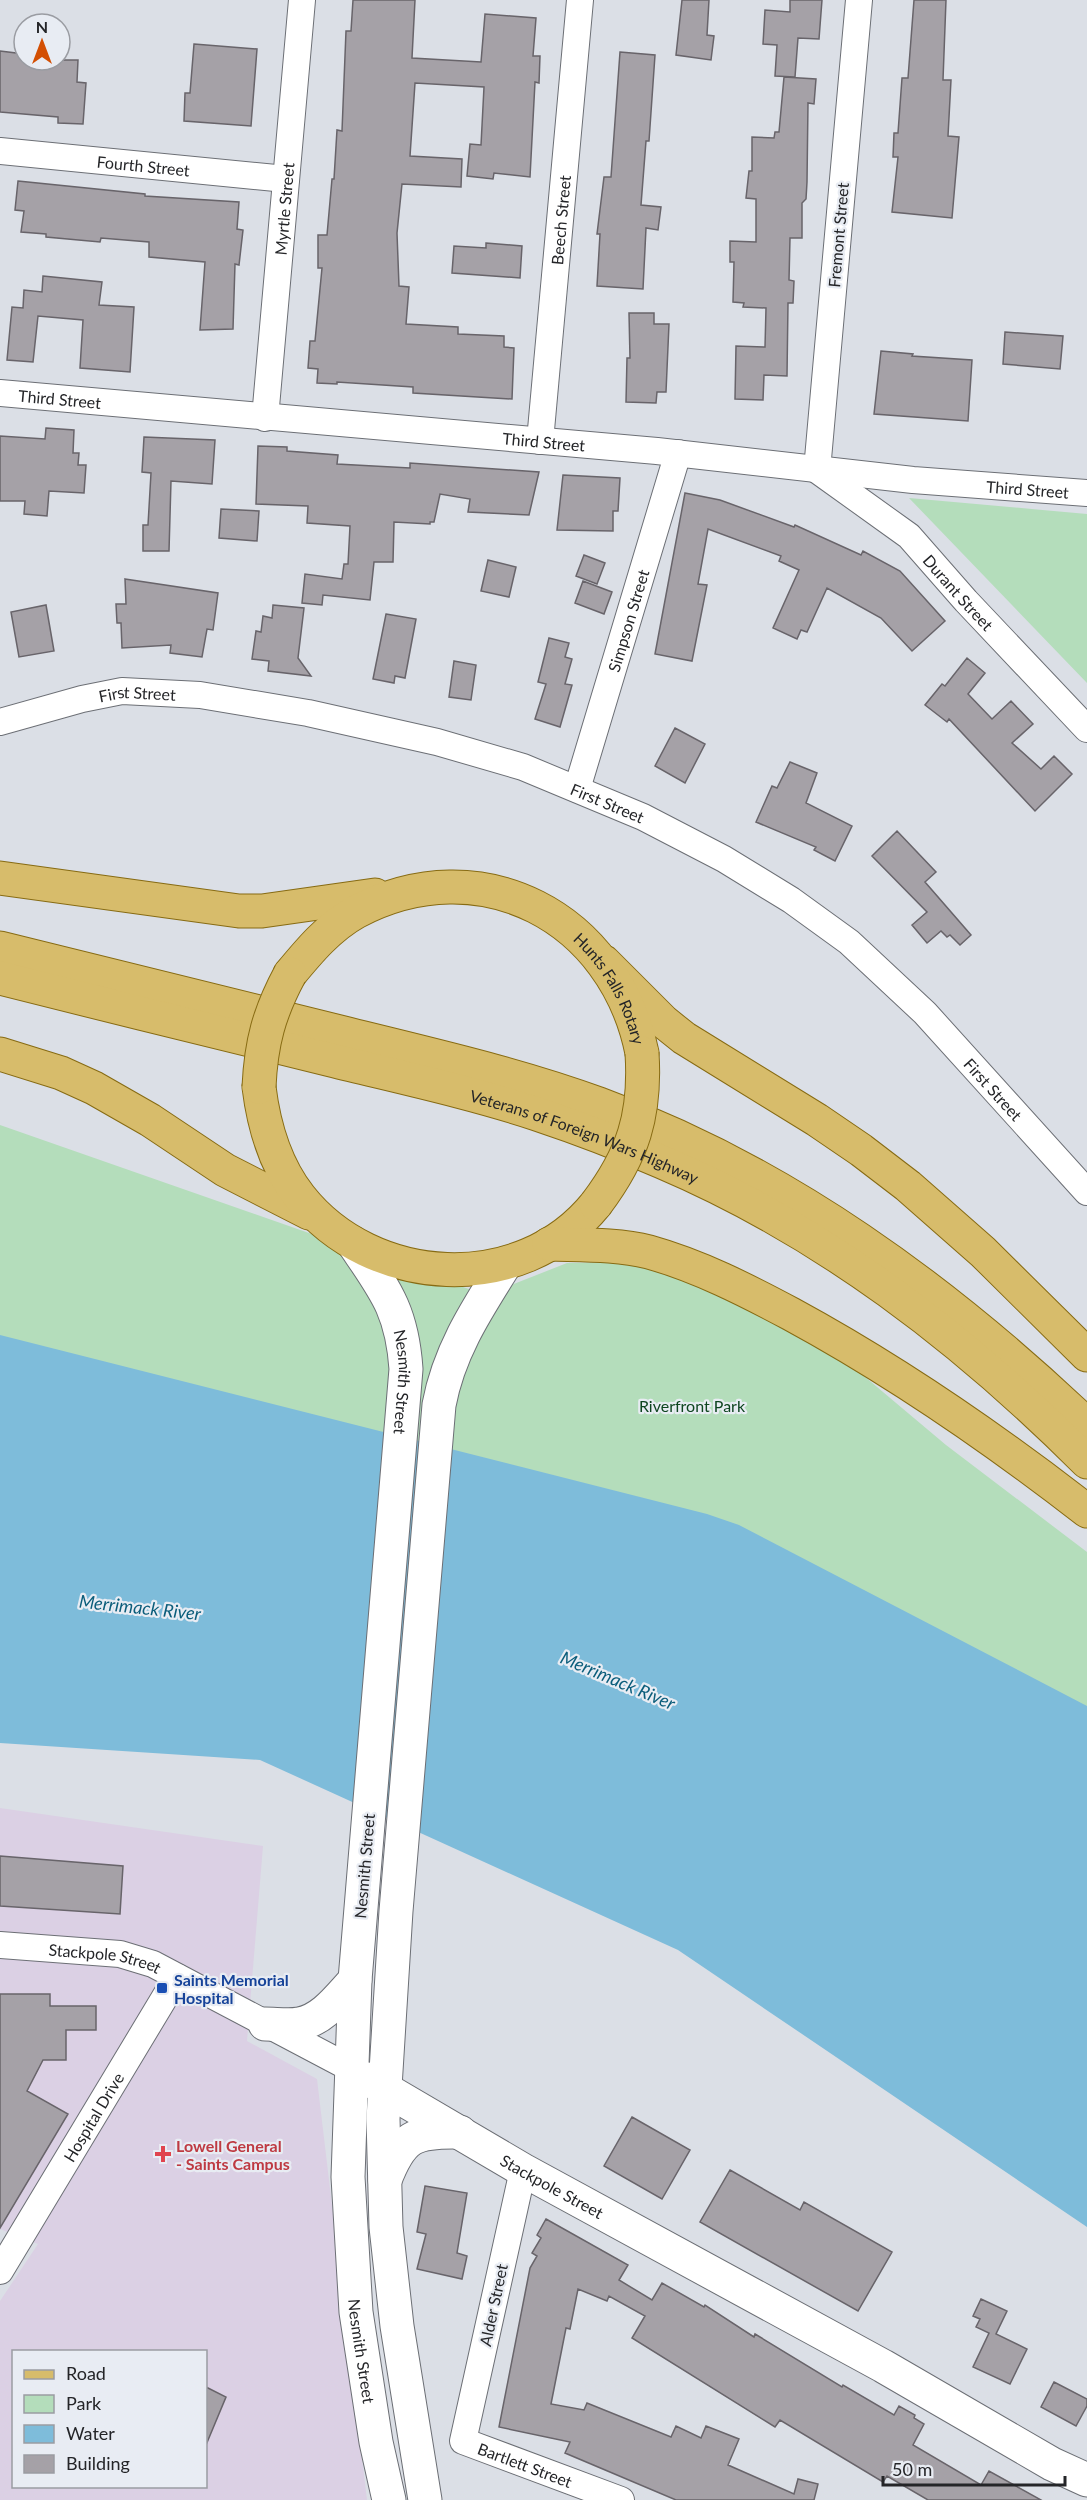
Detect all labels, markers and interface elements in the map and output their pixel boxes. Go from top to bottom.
north arrow [12,12,72,72]
text: N [36,17,48,36]
street label: Fourth Street [96,151,191,179]
street label: Myrtle Street [270,161,297,256]
street label: Beech Street [547,174,574,266]
street label: Fremont Street [824,181,852,288]
street label: Third Street [18,385,102,411]
street label: Third Street [502,428,586,454]
street label: Third Street [985,476,1070,501]
street label: Durant Street [920,550,998,634]
street label: Simpson Street [603,567,652,674]
street label: First Street [97,681,177,705]
street label: First Street [568,779,647,826]
street label: Hunts Falls Rotary [571,928,649,1047]
street label: First Street [961,1054,1027,1124]
street label: Veterans of Foreign Wars Highway [468,1085,703,1187]
street label: Nesmith Street [391,1327,416,1435]
park label: Riverfront Park [639,1396,746,1415]
water label: Merrimack River [78,1590,203,1624]
water label: Merrimack River [557,1646,679,1714]
street label: Nesmith Street [350,1812,378,1919]
street label: Stackpole Street [48,1939,165,1976]
place label: Saints Memorial Hospital [174,1970,289,2007]
marker: Saints Memorial Hospital [155,1981,169,1995]
street label: Hospital Drive [59,2069,127,2165]
place label: Lowell General - Saints Campus [176,2136,290,2173]
marker: Lowell General - Saints Campus [154,2145,172,2163]
street label: Stackpole Street [498,2150,607,2222]
street label: Alder Street [475,2262,511,2348]
street label: Nesmith Street [346,2298,379,2405]
legend [12,2350,207,2488]
text: Road [66,2362,106,2384]
text: Park [66,2392,102,2414]
text: Water [66,2422,115,2444]
street label: Bartlett Street [475,2438,575,2491]
scale bar [883,2449,1064,2487]
text: Building [66,2452,130,2474]
text: 50 m [892,2458,932,2480]

